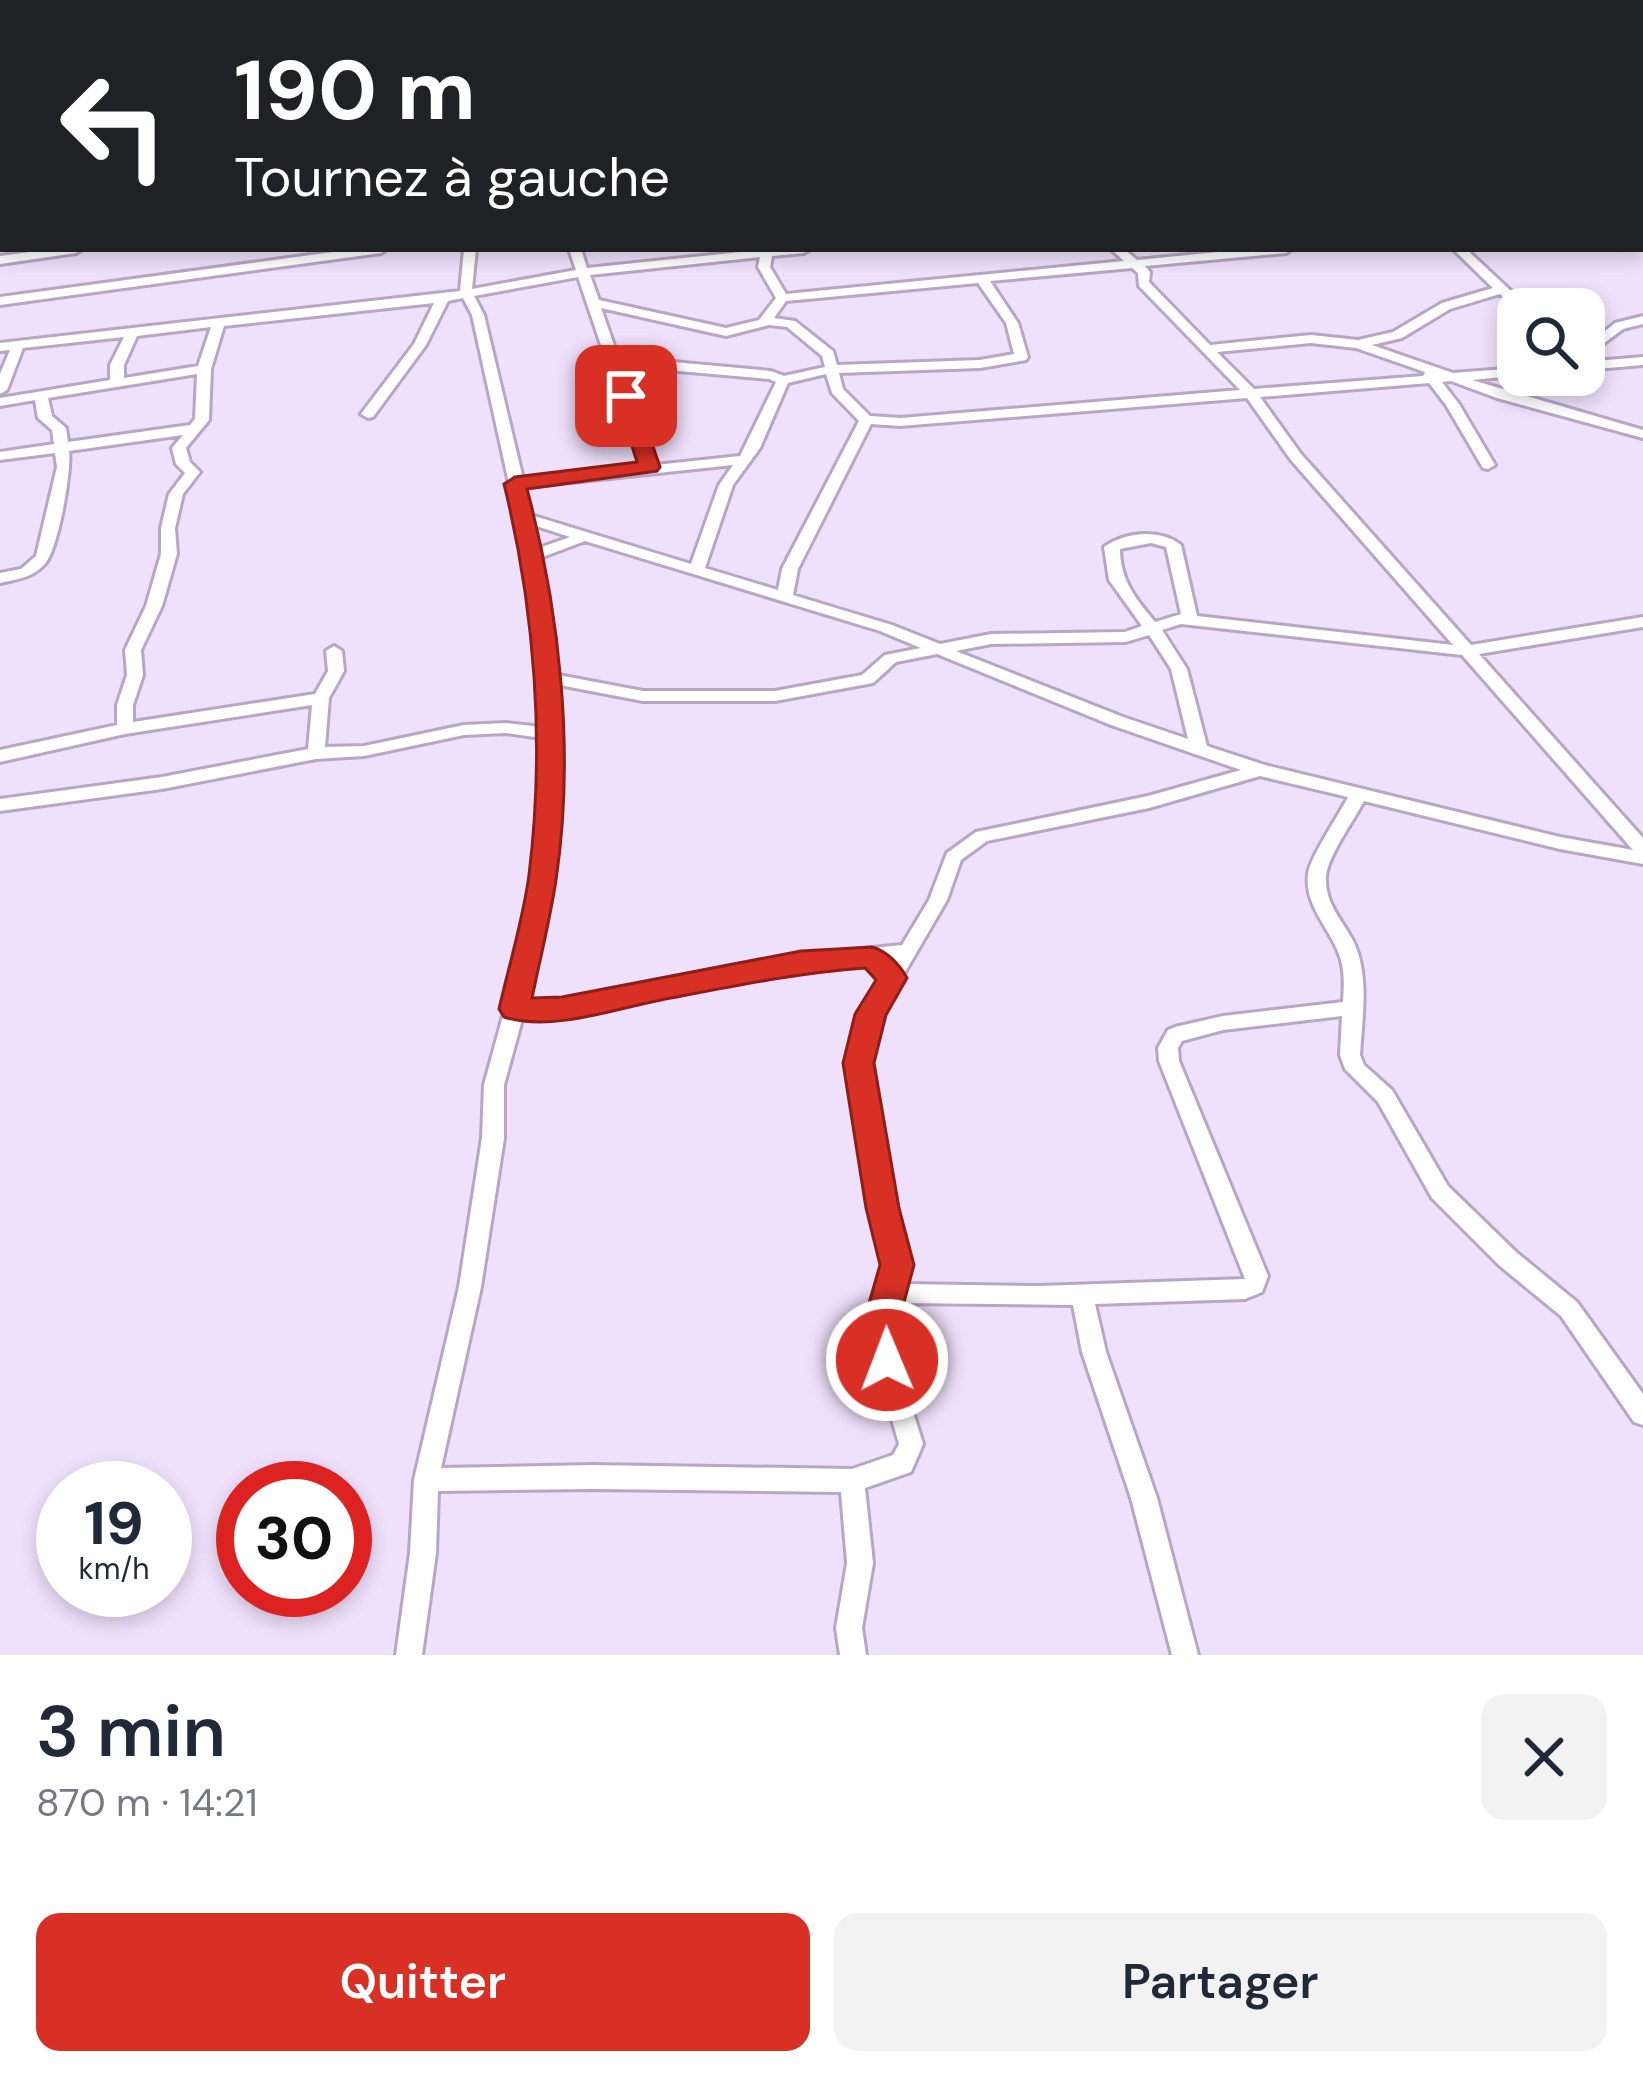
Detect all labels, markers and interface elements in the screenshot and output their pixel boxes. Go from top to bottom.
text: 190 m [234,36,476,145]
icon: left [36,48,192,204]
text: Tournez à gauche [234,142,670,213]
map controls [1497,288,1605,396]
button: search [1497,288,1605,396]
pin [575,345,677,447]
icon: arrive [593,363,659,429]
position arrow [824,1297,950,1423]
speed limit sign: 30 [216,1461,372,1617]
text: 19 [84,1484,144,1563]
text: km/h [79,1549,149,1588]
text: 3 min [36,1685,226,1778]
button: close [1481,1694,1607,1820]
text: 870 m · 14:21 [36,1777,258,1828]
button: Quitter [36,1913,810,2051]
button: Partager [834,1913,1607,2051]

